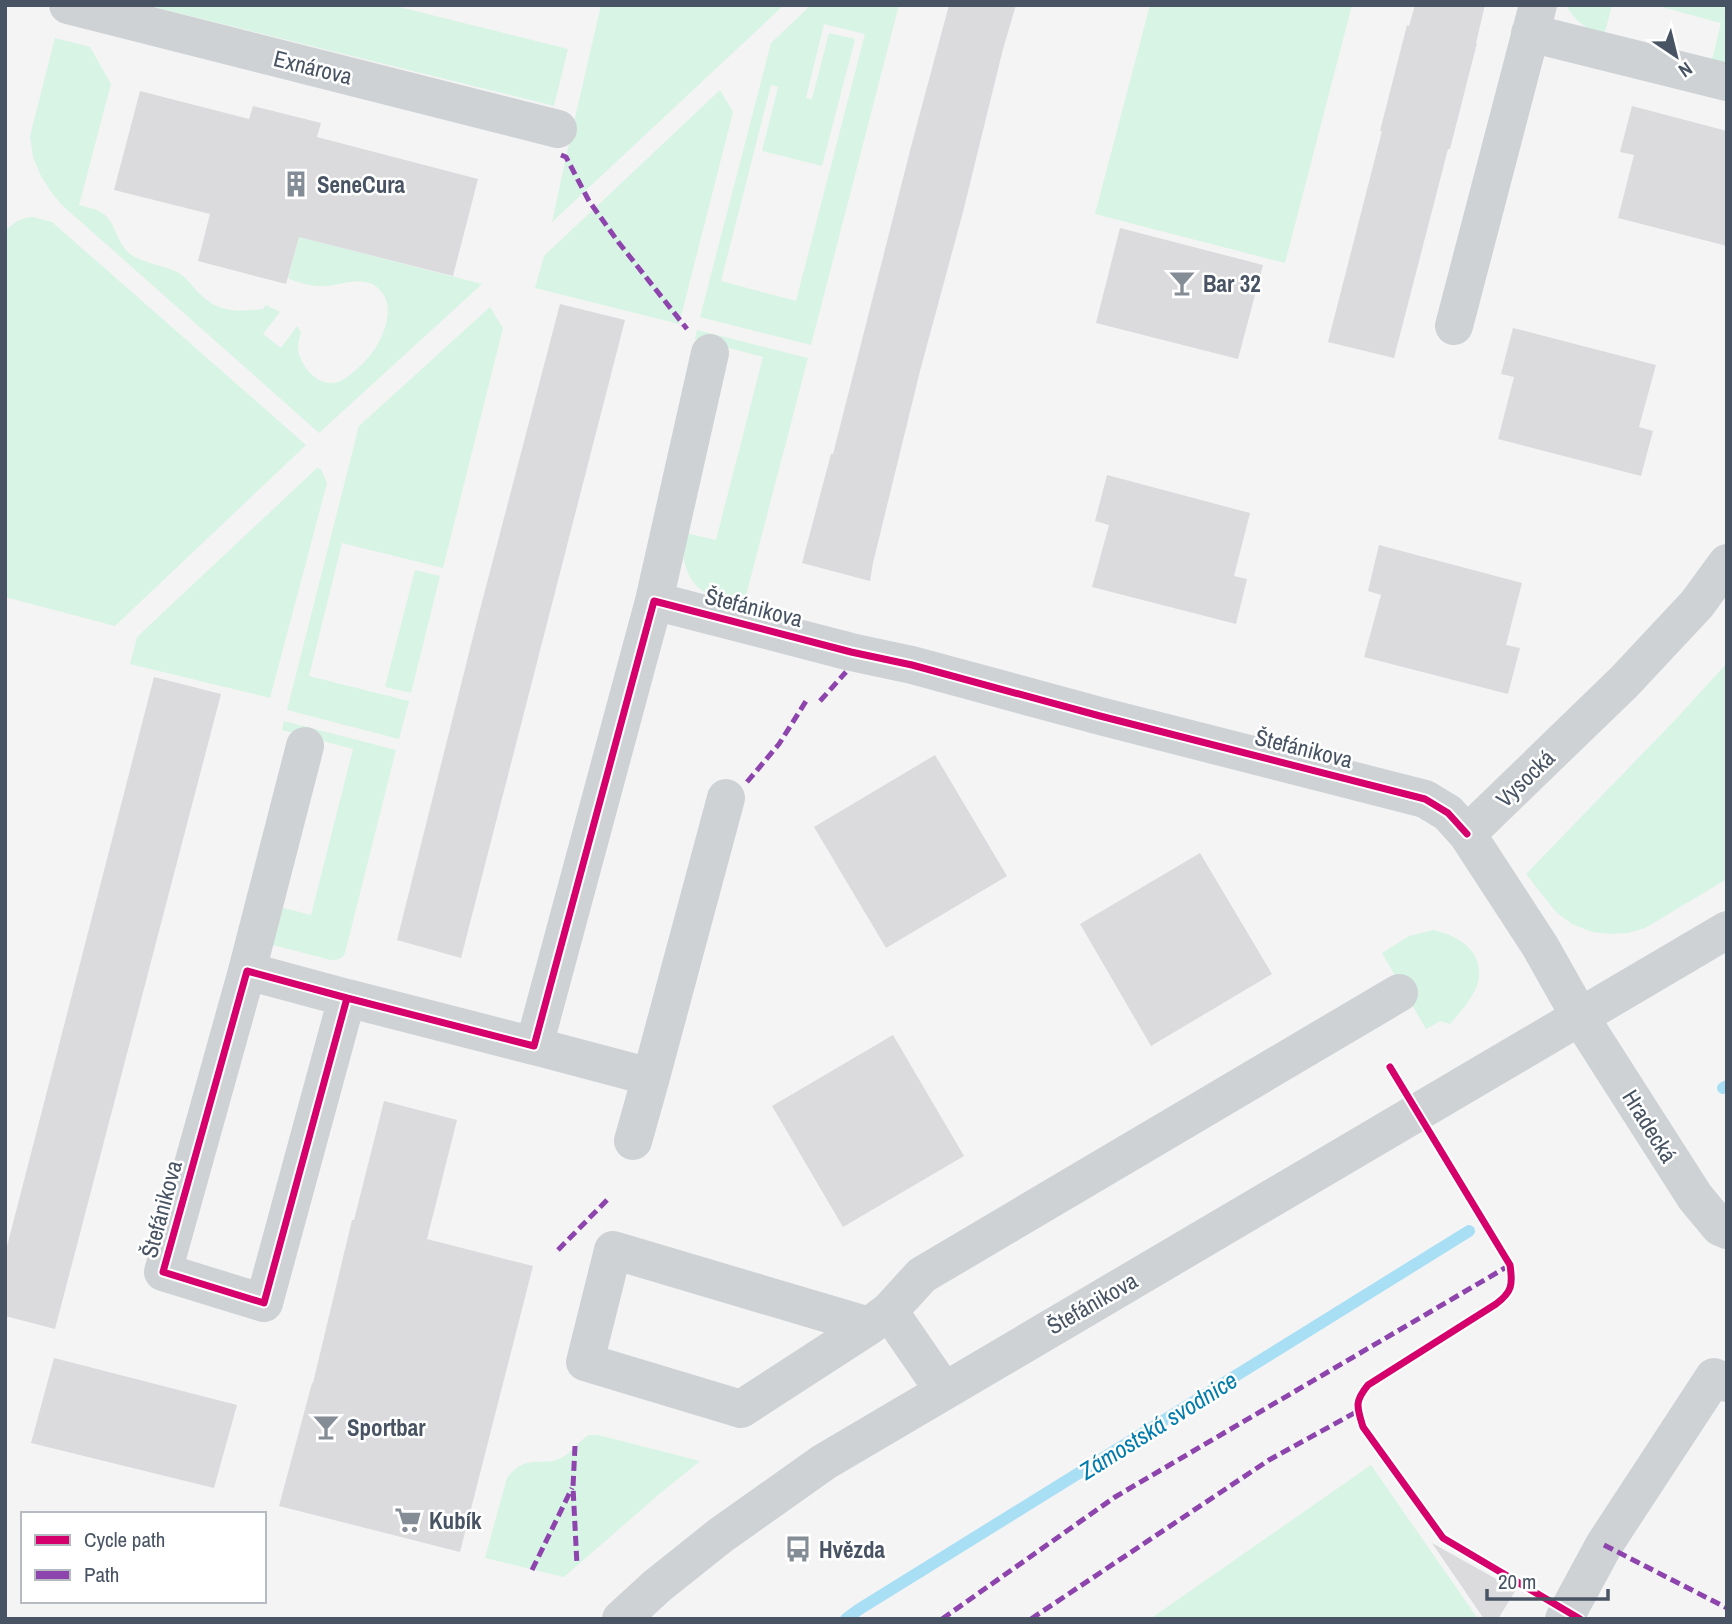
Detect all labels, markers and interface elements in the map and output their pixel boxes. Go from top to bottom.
north arrow [1641,21,1711,91]
street label: Exnárova [271,42,356,92]
text: N [1674,56,1698,84]
building icon: SeneCura [281,169,311,199]
place label: SeneCura [317,169,406,200]
bar icon: Bar 32 [1167,268,1197,298]
place label: Bar 32 [1203,268,1261,299]
street label: Štefánikova [702,580,807,634]
street label: Štefánikova [1252,721,1357,775]
street label: Vysocká [1489,742,1562,814]
street label: Hradecká [1615,1084,1685,1169]
street label: Štefánikova [133,1156,189,1261]
street label: Štefánikova [1041,1264,1143,1341]
water label: Zámostská svodnice [1072,1364,1243,1487]
bar icon: Sportbar [311,1412,341,1442]
place label: Sportbar [347,1412,426,1443]
supermarket icon: Kubík [393,1505,423,1535]
place label: Kubík [429,1505,482,1536]
legend [21,1512,266,1603]
text: Cycle path [84,1525,165,1554]
bus stop icon: Hvězda [783,1534,813,1564]
place label: Hvězda [819,1534,886,1565]
scale bar [1487,1558,1608,1602]
text: Path [84,1560,119,1589]
text: 20 m [1498,1567,1536,1596]

